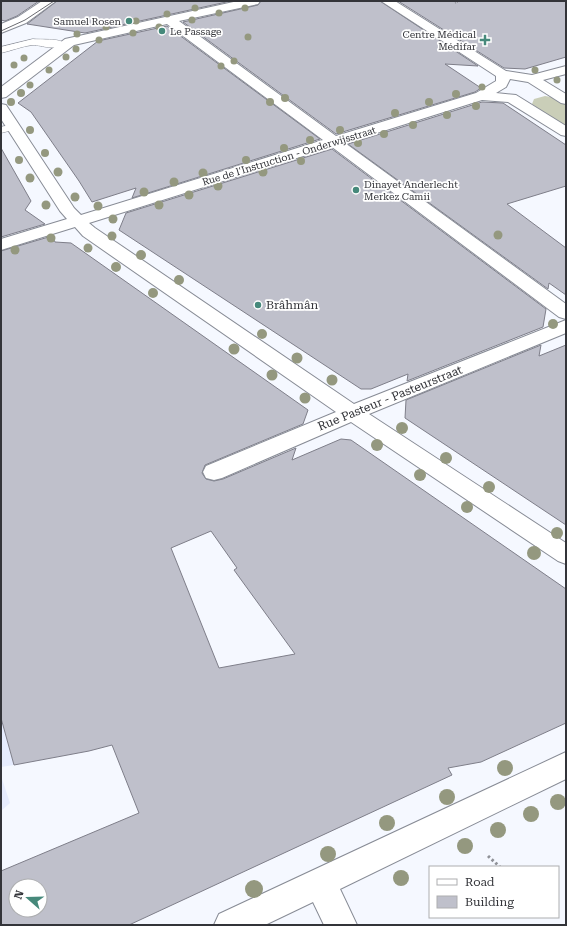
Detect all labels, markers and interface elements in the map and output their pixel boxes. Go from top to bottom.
place label: Samuel Rosen [53,16,122,27]
marker: Samuel Rosen [124,16,134,26]
marker: Le Passage [157,26,167,36]
place label: Le Passage [170,26,222,37]
place label: Centre Médical Médifar [402,29,476,52]
marker: Centre Médical Médifar [479,34,491,46]
street label: Rue de l'Instruction - Onderwijsstraat [201,124,377,188]
place label: Dinayet Anderlecht Merkez Camii [364,179,458,202]
marker: Dinayet Anderlecht Merkez Camii [351,185,361,195]
place label: Brâhmân [266,298,319,312]
marker: Brâhmân [253,300,263,310]
street label: Rue Pasteur - Pasteurstraat [316,362,465,433]
legend [429,866,559,918]
text: Road [465,875,495,889]
north arrow [8,878,48,918]
text: N [12,888,27,901]
text: Building [465,895,514,909]

